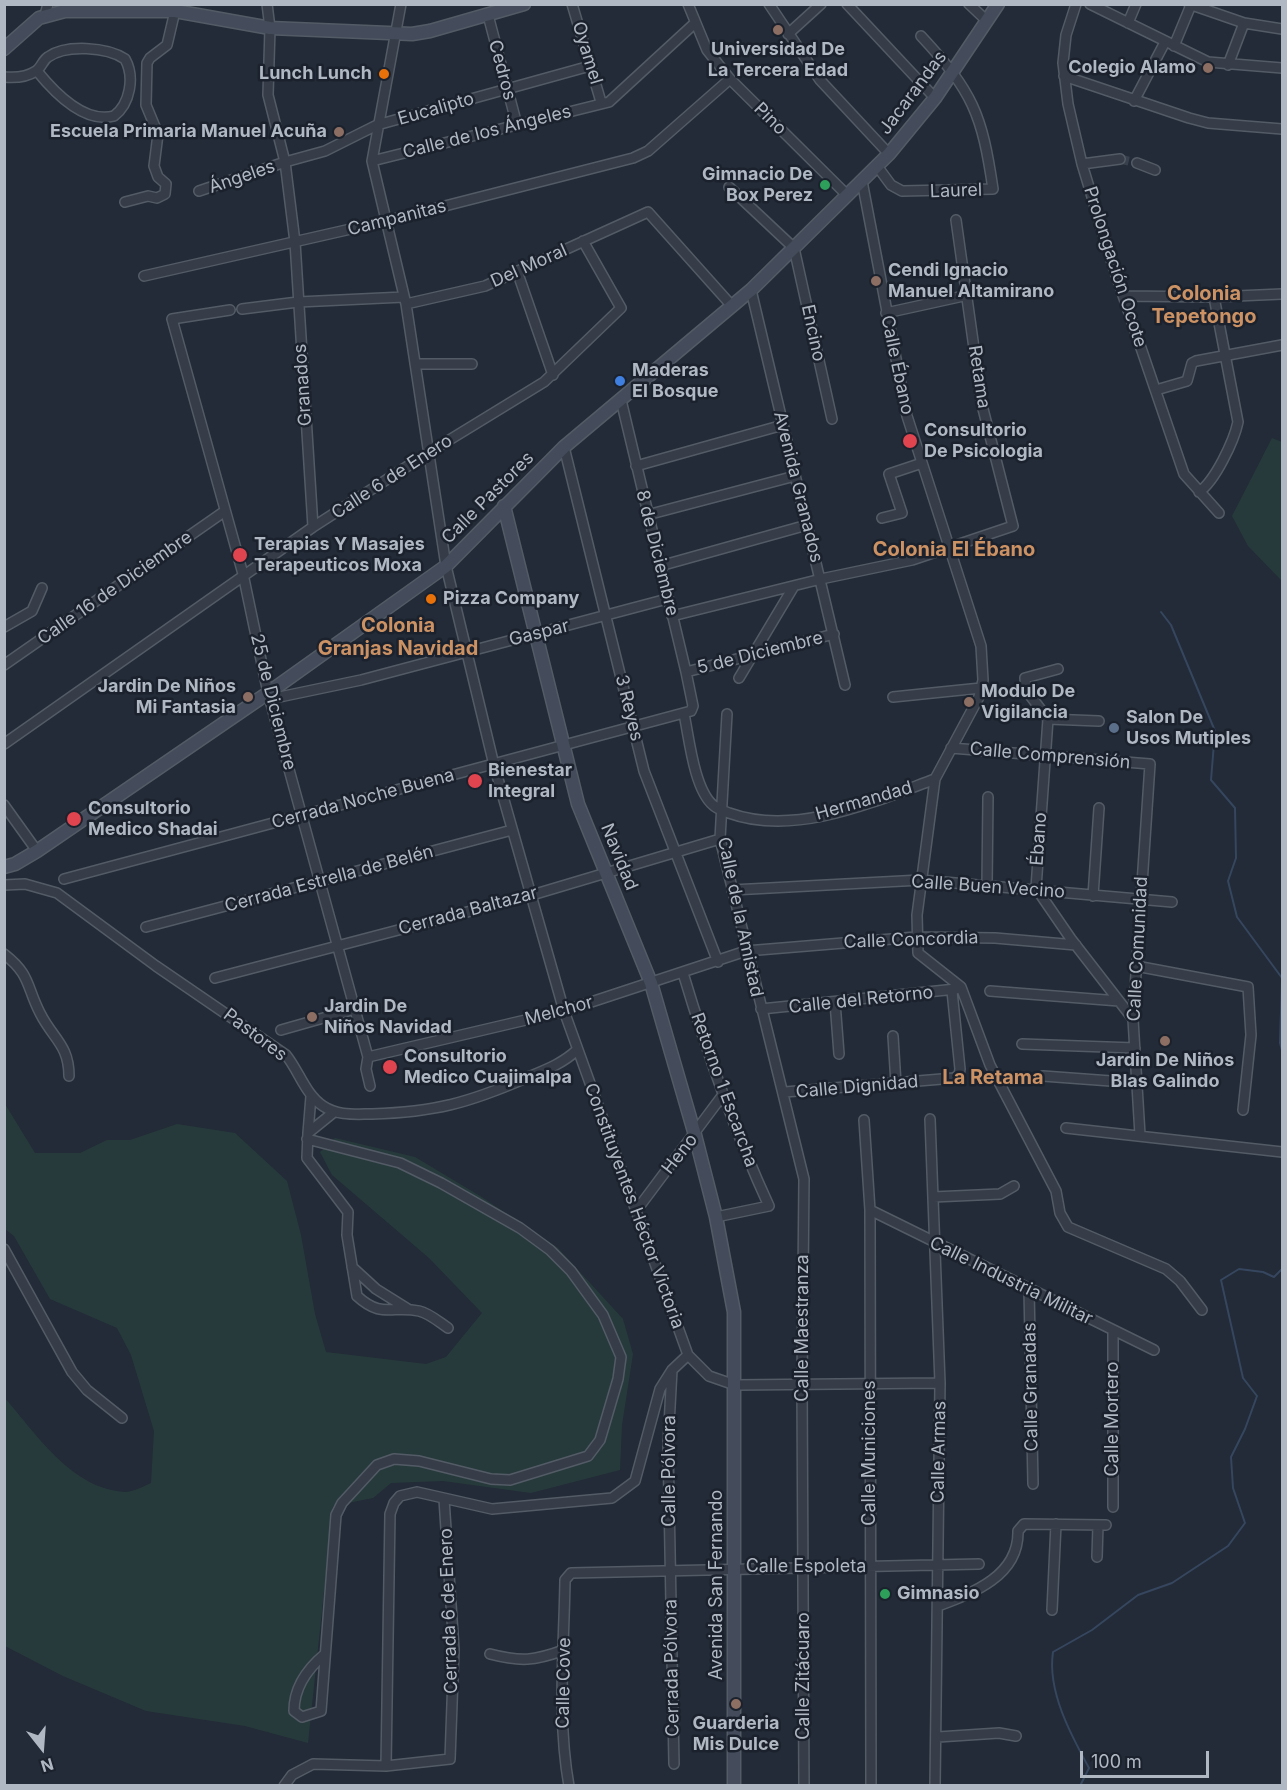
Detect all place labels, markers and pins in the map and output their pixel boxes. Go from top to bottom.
marker: Universidad De La Tercera Edad [771,23,785,37]
place label: Universidad De La Tercera Edad [708,39,848,82]
place label: Colegio Alamo [1068,57,1196,79]
marker: Colegio Alamo [1201,61,1215,75]
place label: Lunch Lunch [259,63,372,85]
marker: Lunch Lunch [377,67,391,81]
place label: Escuela Primaria Manuel Acuña [50,121,327,143]
marker: Escuela Primaria Manuel Acuña [332,125,346,139]
place label: Gimnacio De Box Perez [702,164,813,207]
marker: Gimnacio De Box Perez [818,178,832,192]
place label: Cendi Ignacio Manuel Altamirano [888,260,1054,302]
marker: Cendi Ignacio Manuel Altamirano [869,274,883,288]
place label: Maderas El Bosque [632,360,718,403]
marker: Maderas El Bosque [613,374,627,388]
place label: Consultorio De Psicologia [924,420,1043,462]
marker: Consultorio De Psicologia [901,432,919,450]
place label: Terapias Y Masajes Terapeuticos Moxa [254,534,425,576]
marker: Terapias Y Masajes Terapeuticos Moxa [231,546,249,564]
place label: Pizza Company [443,588,579,610]
marker: Pizza Company [424,592,438,606]
place label: Jardin De Niños Mi Fantasia [98,676,236,718]
place label: Modulo De Vigilancia [981,681,1075,724]
marker: Jardin De Niños Mi Fantasia [241,690,255,704]
marker: Modulo De Vigilancia [962,695,976,709]
place label: Salon De Usos Mutiples [1126,707,1251,750]
marker: Salon De Usos Mutiples [1107,721,1121,735]
place label: Bienestar Integral [488,760,572,802]
marker: Bienestar Integral [466,772,484,790]
place label: Consultorio Medico Shadai [88,798,218,840]
marker: Consultorio Medico Shadai [65,810,83,828]
place label: Jardin De Niños Navidad [324,996,452,1038]
marker: Jardin De Niños Navidad [305,1010,319,1024]
marker: Jardin De Niños Blas Galindo [1158,1034,1172,1048]
place label: Consultorio Medico Cuajimalpa [404,1046,572,1088]
place label: Jardin De Niños Blas Galindo [1096,1050,1234,1092]
marker: Consultorio Medico Cuajimalpa [381,1058,399,1076]
place label: Gimnasio [897,1583,979,1605]
marker: Gimnasio [878,1587,892,1601]
marker: Guarderia Mis Dulce [729,1697,743,1711]
place label: Guarderia Mis Dulce [693,1713,779,1756]

